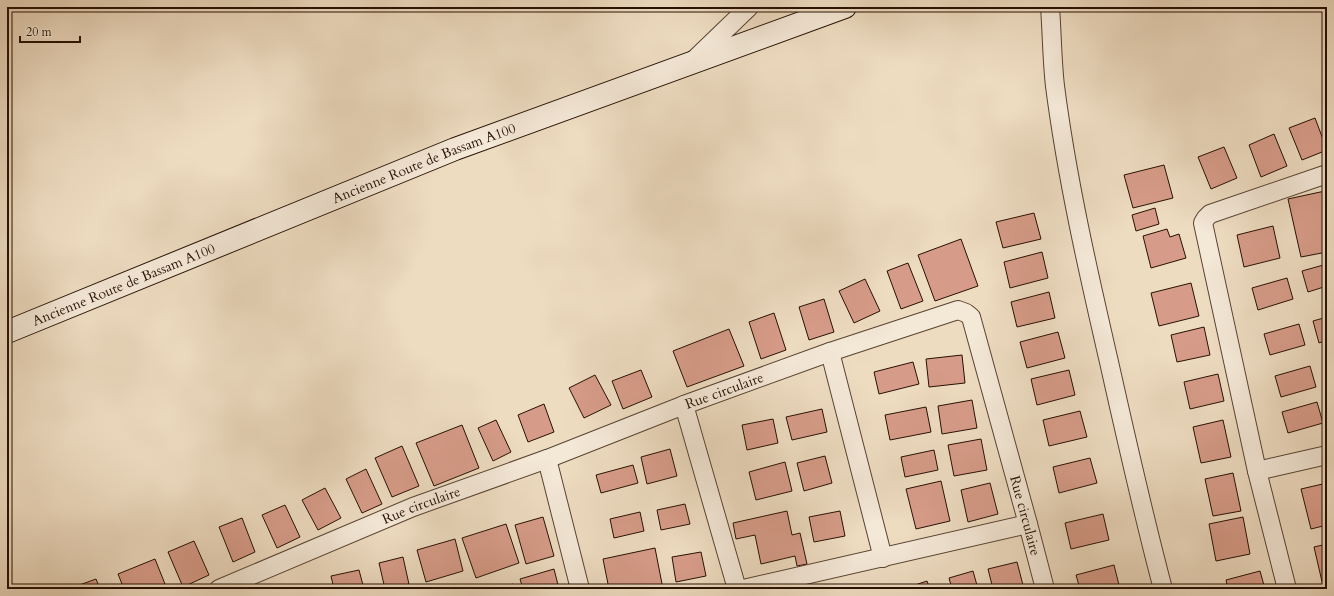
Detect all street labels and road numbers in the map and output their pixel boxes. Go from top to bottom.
street label: Ancienne Route de Bassam A100 [329,118,518,208]
street label: Ancienne Route de Bassam A100 [29,239,218,330]
street label: Rue circulaire [682,367,766,413]
street label: Rue circulaire [1006,473,1045,557]
street label: Rue circulaire [379,481,463,528]

